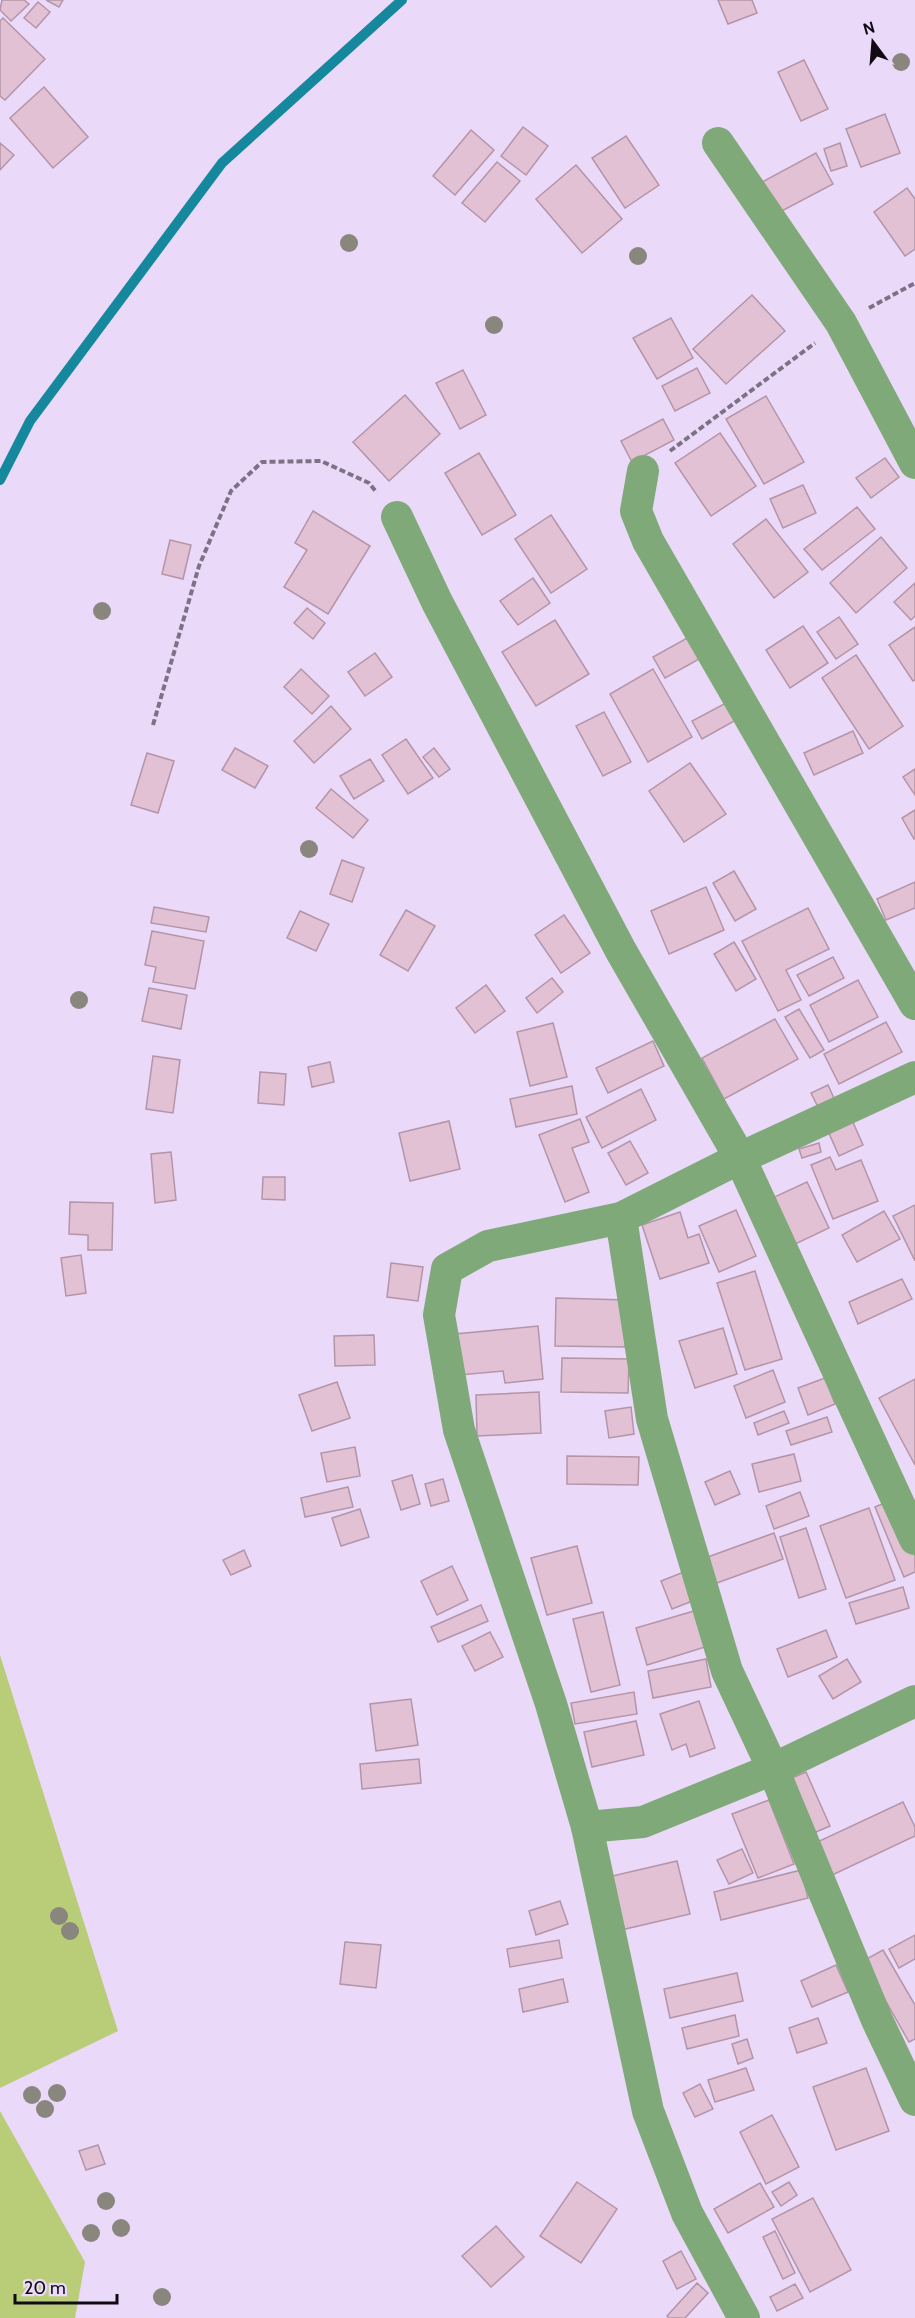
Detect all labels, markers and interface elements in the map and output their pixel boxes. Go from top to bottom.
north arrow [843,12,903,72]
text: N [861,17,877,39]
scale bar [15,2267,117,2305]
text: 20 m [24,2277,66,2299]

